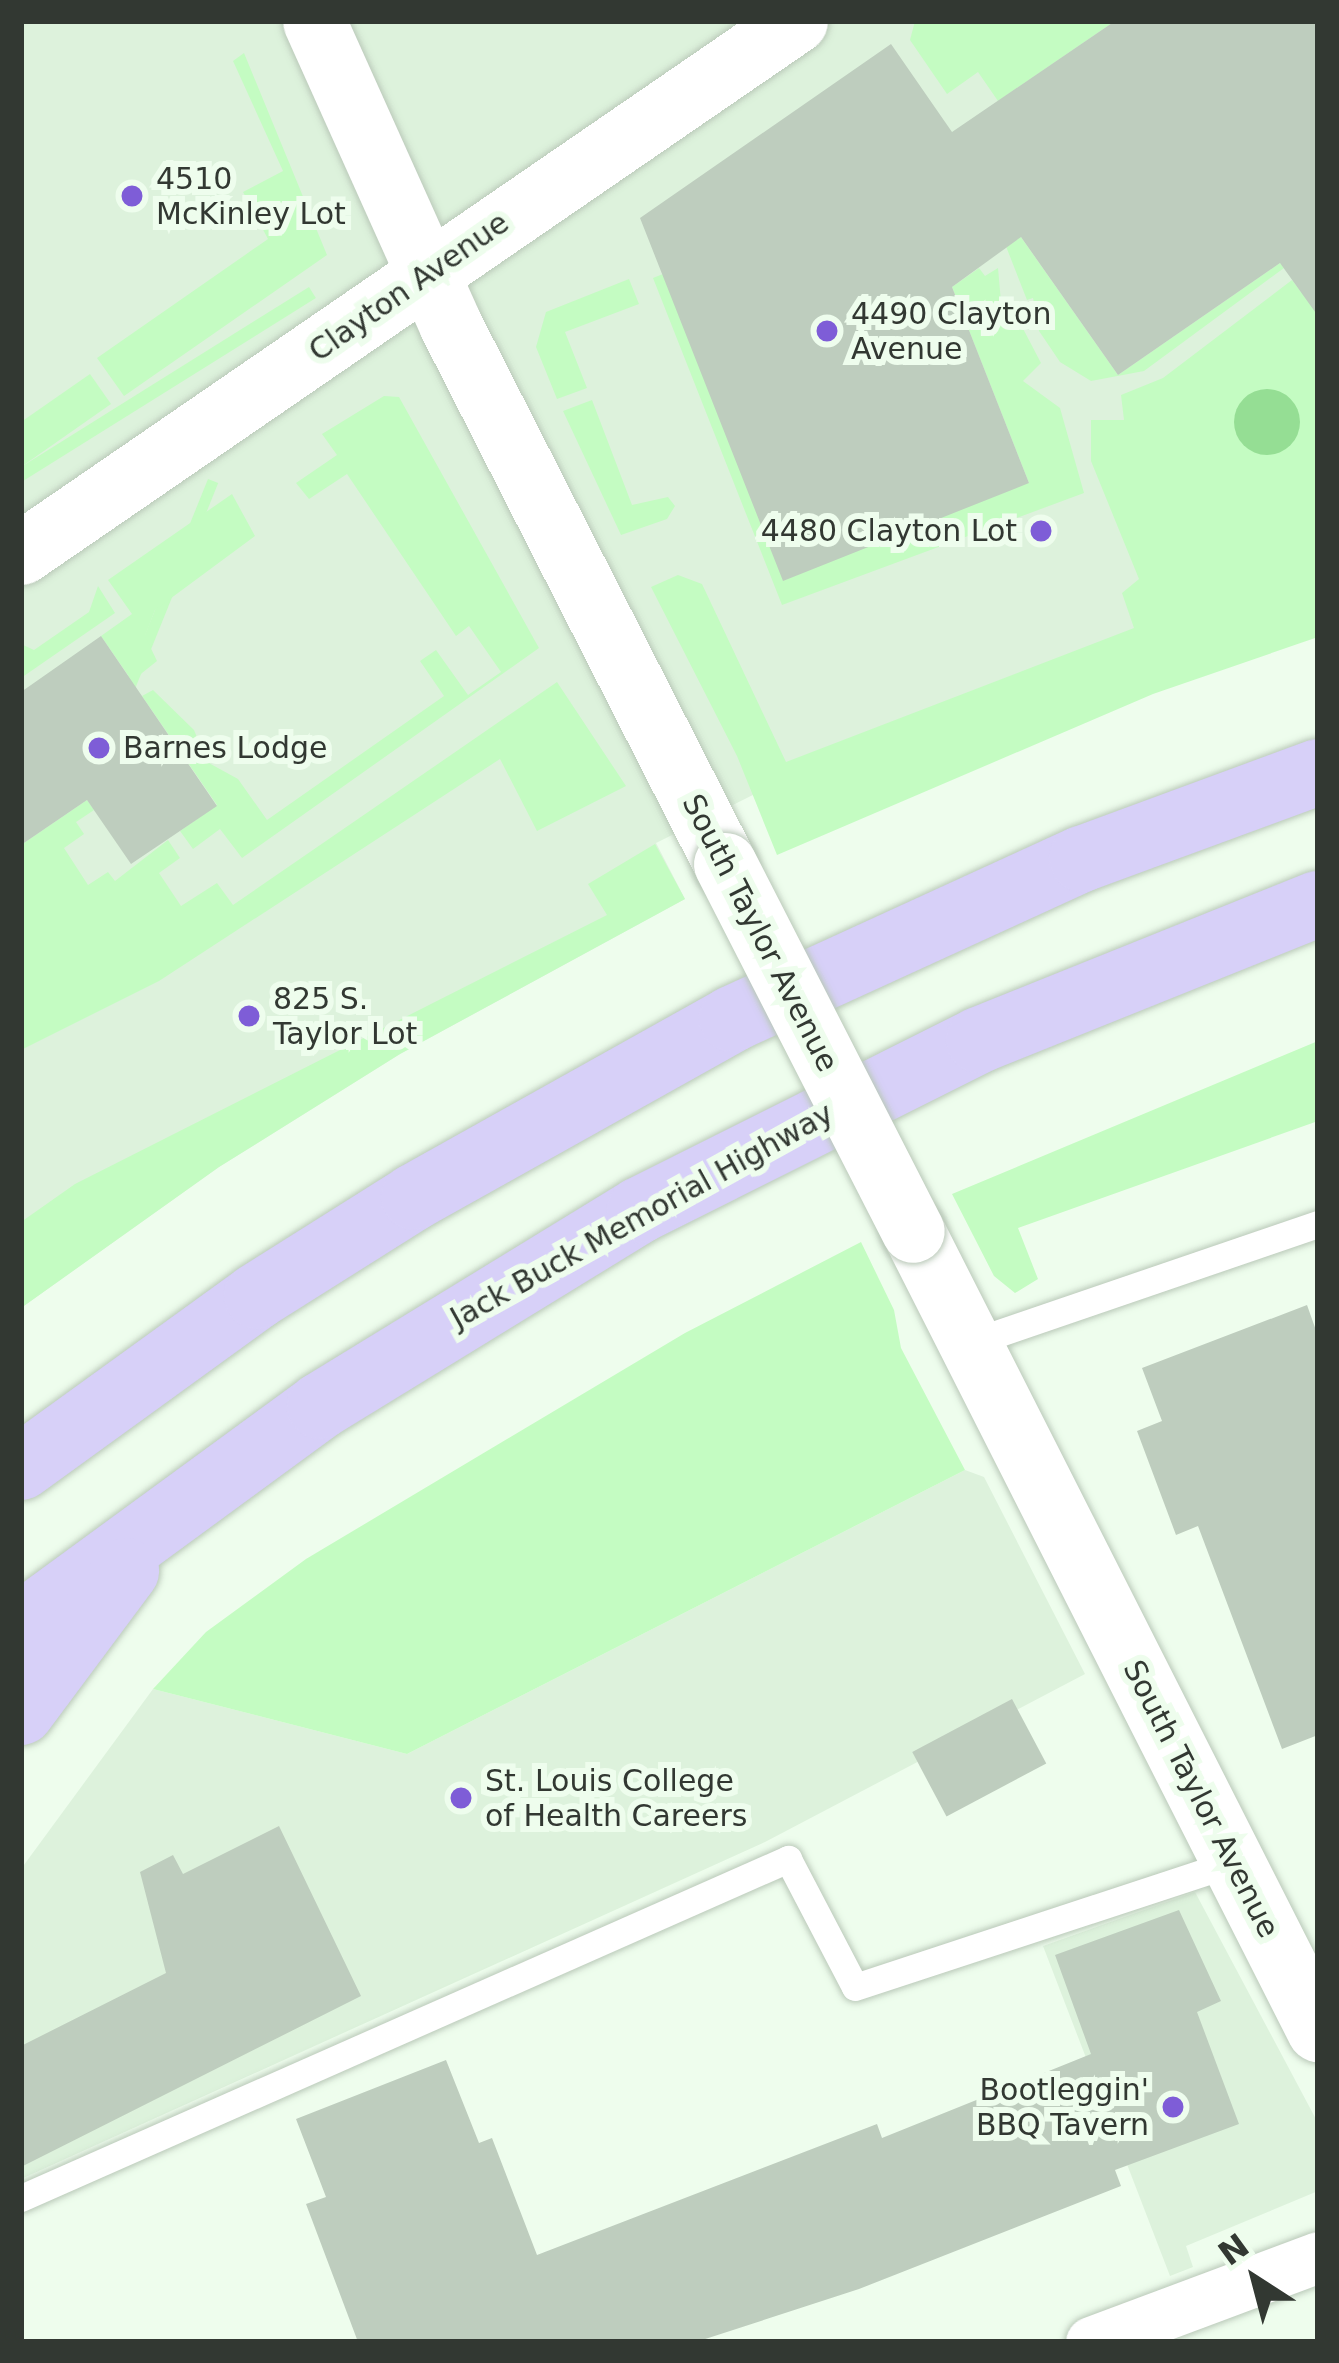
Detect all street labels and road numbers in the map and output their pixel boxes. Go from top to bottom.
street label: Clayton Avenue [302,205,516,369]
street label: South Taylor Avenue [674,788,846,1078]
street label: Jack Buck Memorial Highway [444,1096,840,1336]
street label: South Taylor Avenue [1115,1654,1287,1944]

